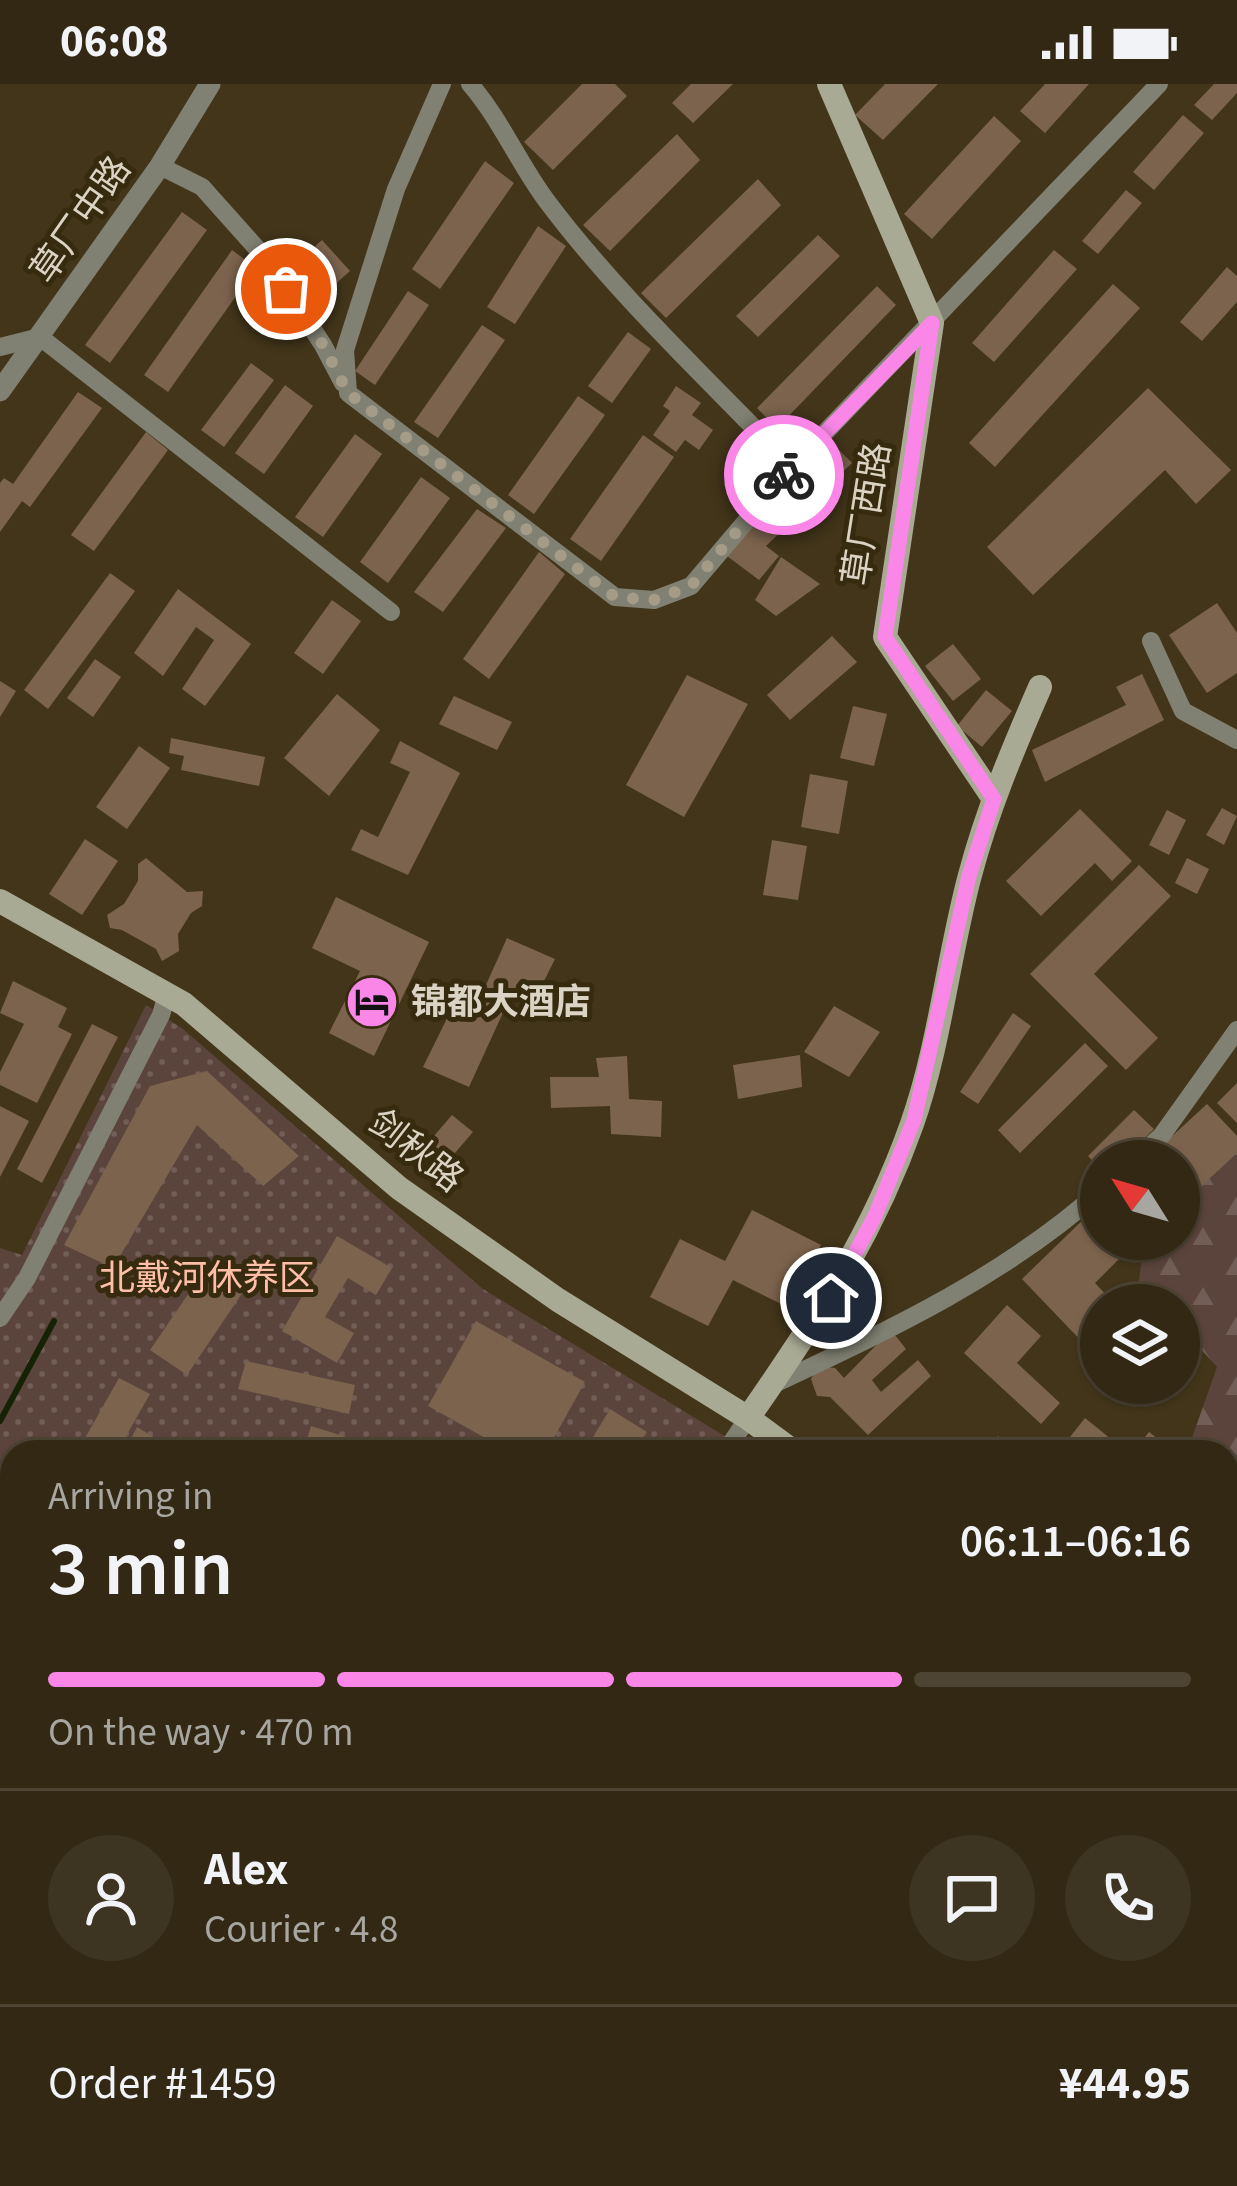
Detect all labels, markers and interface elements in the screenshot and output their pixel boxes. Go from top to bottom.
text: 06:08 [60,10,169,74]
street label: 草厂中路 [19,146,143,294]
pin [235,238,337,340]
icon: bag [253,256,319,322]
courier [724,415,844,535]
street label: 草厂西路 [831,439,903,589]
icon: bike [751,442,817,508]
hotel icon: 锦都大酒店 [344,974,400,1030]
place label: 锦都大酒店 [411,977,591,1028]
street label: 剑秋路 [358,1098,474,1204]
north arrow [1080,1140,1200,1260]
map controls [1080,1140,1200,1404]
pin [780,1247,882,1349]
park label: 北戴河休养区 [99,1253,315,1304]
icon: home [798,1265,864,1331]
button: layers [1080,1284,1200,1404]
text: Arriving in [48,1469,213,1525]
text: 06:11–06:16 [960,1510,1191,1574]
text: 3 min [48,1514,233,1625]
text: On the way · 470 m [48,1705,354,1761]
button: person [48,1835,174,1961]
button: chat [909,1835,1035,1961]
button: phone [1065,1835,1191,1961]
text: Alex [204,1838,288,1902]
text: Courier · 4.8 [204,1902,398,1958]
text: Order #1459 [48,2052,277,2116]
text: ¥44.95 [1059,2052,1191,2116]

